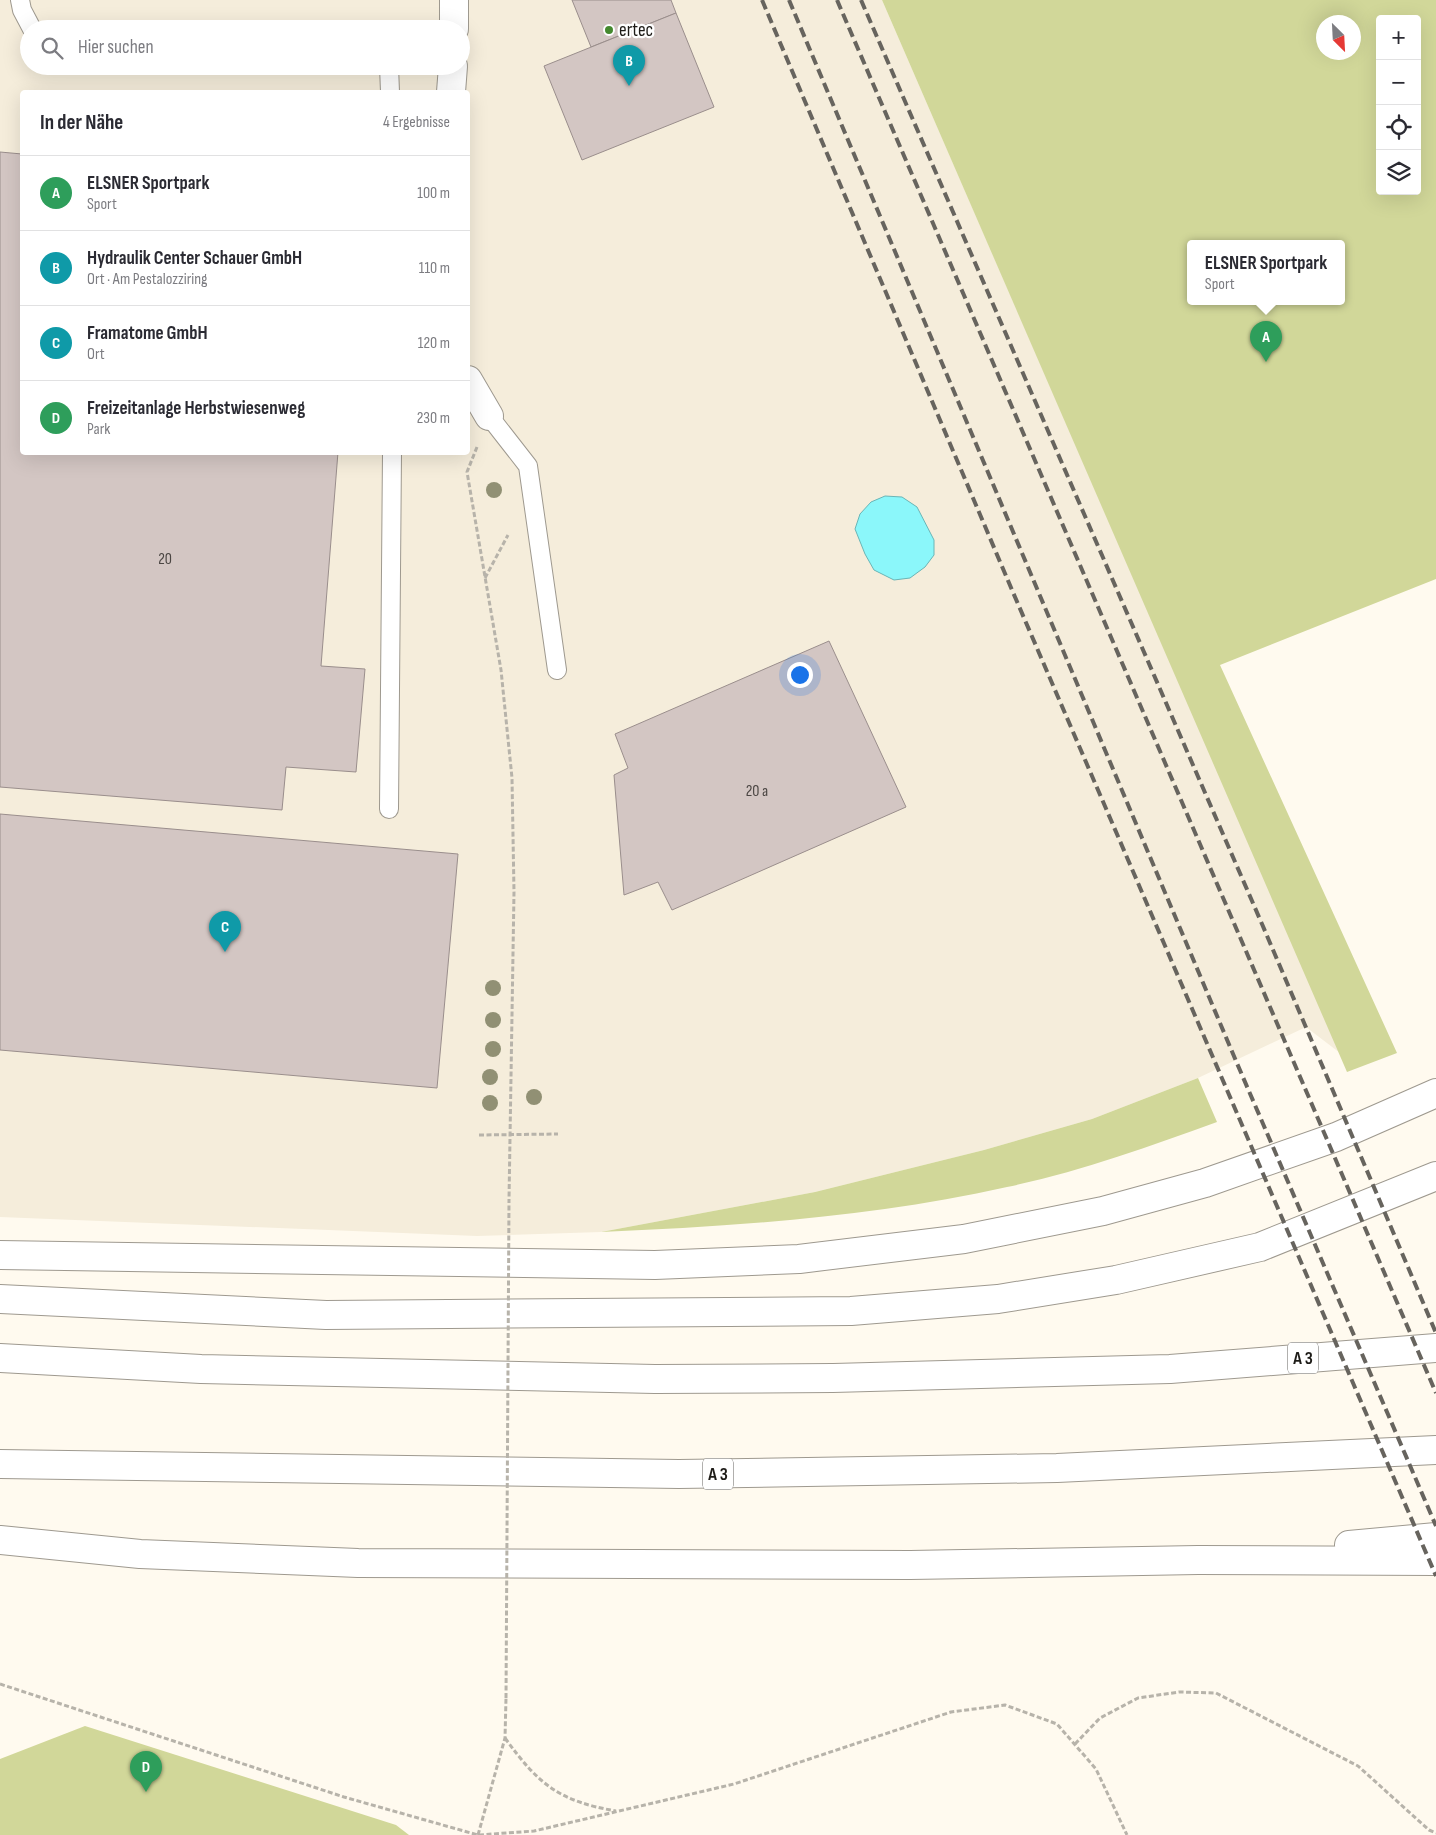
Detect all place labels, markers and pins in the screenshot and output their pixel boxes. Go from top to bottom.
place label: ertec [619,19,653,42]
marker: ertec [603,24,615,36]
pin: B [613,45,645,86]
pin: A [1250,321,1282,362]
pin: C [209,911,241,952]
pin: D [130,1751,162,1792]

